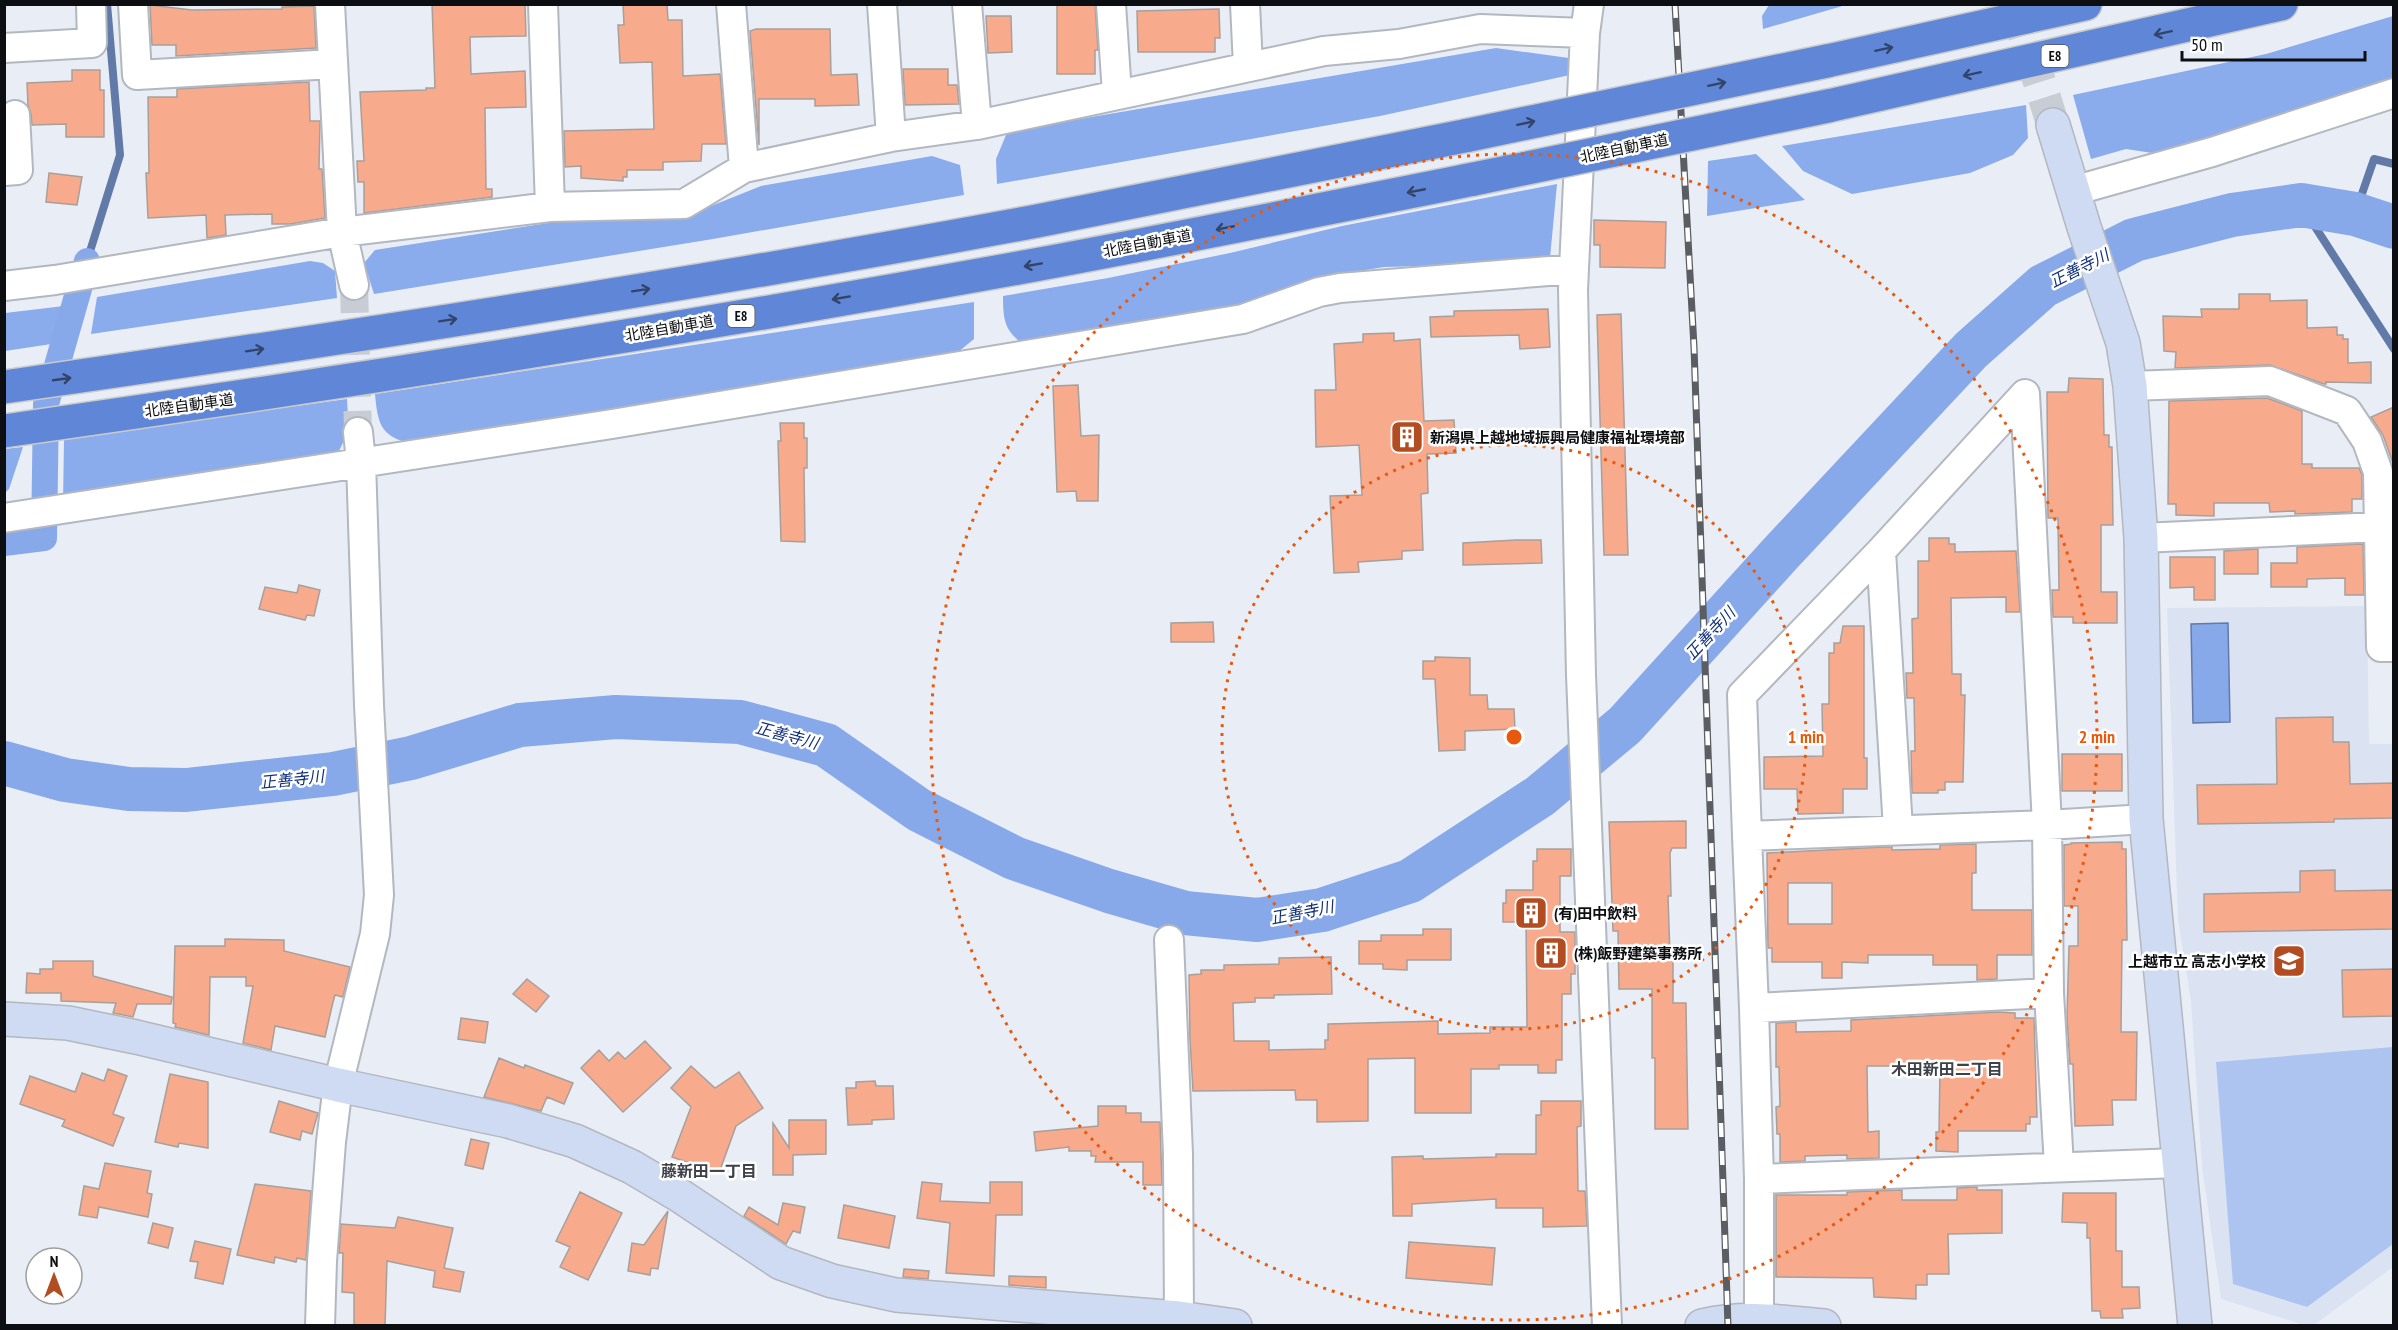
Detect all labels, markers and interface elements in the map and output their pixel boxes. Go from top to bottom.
scale bar [2182,24,2365,62]
one-way arrow [2153,27,2172,39]
text: 50 m [2191,33,2223,56]
one-way arrow [1874,42,1893,54]
road number: E8 [2042,45,2068,67]
one-way arrow [1963,69,1982,81]
one-way arrow [1707,78,1726,89]
one-way arrow [1516,117,1535,129]
street label: 北陸自動車道 [1578,129,1670,167]
one-way arrow [1407,186,1427,197]
one-way arrow [1216,223,1235,234]
street label: 北陸自動車道 [1101,225,1193,261]
water label: 正善寺川 [2046,244,2114,291]
one-way arrow [1024,260,1044,271]
one-way arrow [630,284,650,295]
one-way arrow [832,293,852,304]
road number: E8 [728,305,754,327]
street label: 北陸自動車道 [623,311,715,345]
one-way arrow [438,315,457,326]
one-way arrow [245,345,265,356]
one-way arrow [52,374,72,385]
street label: 北陸自動車道 [143,389,235,421]
building icon: 新潟県上越地域振興局健康福祉環境部 [1389,419,1425,455]
place label: 新潟県上越地域振興局健康福祉環境部 [1430,428,1685,447]
water label: 正善寺川 [1681,601,1740,663]
water label: 正善寺川 [753,717,822,753]
text: 1 min [1788,725,1824,748]
text: 2 min [2079,725,2115,748]
centre of rings [1504,727,1524,747]
water label: 正善寺川 [259,766,327,792]
building icon: (有)田中飲料 [1513,895,1549,931]
water label: 正善寺川 [1269,896,1337,928]
place label: (有)田中飲料 [1554,904,1637,923]
building icon: (株)飯野建築事務所 [1533,935,1569,971]
school or university icon: 上越市立 高志小学校 [2271,943,2307,979]
place label: (株)飯野建築事務所 [1574,944,1702,963]
place label: 上越市立 高志小学校 [2128,952,2266,971]
district label: 木田新田二丁目 [1891,1059,2003,1079]
district label: 藤新田一丁目 [661,1161,757,1181]
north arrow [24,1246,84,1306]
text: N [50,1251,58,1271]

